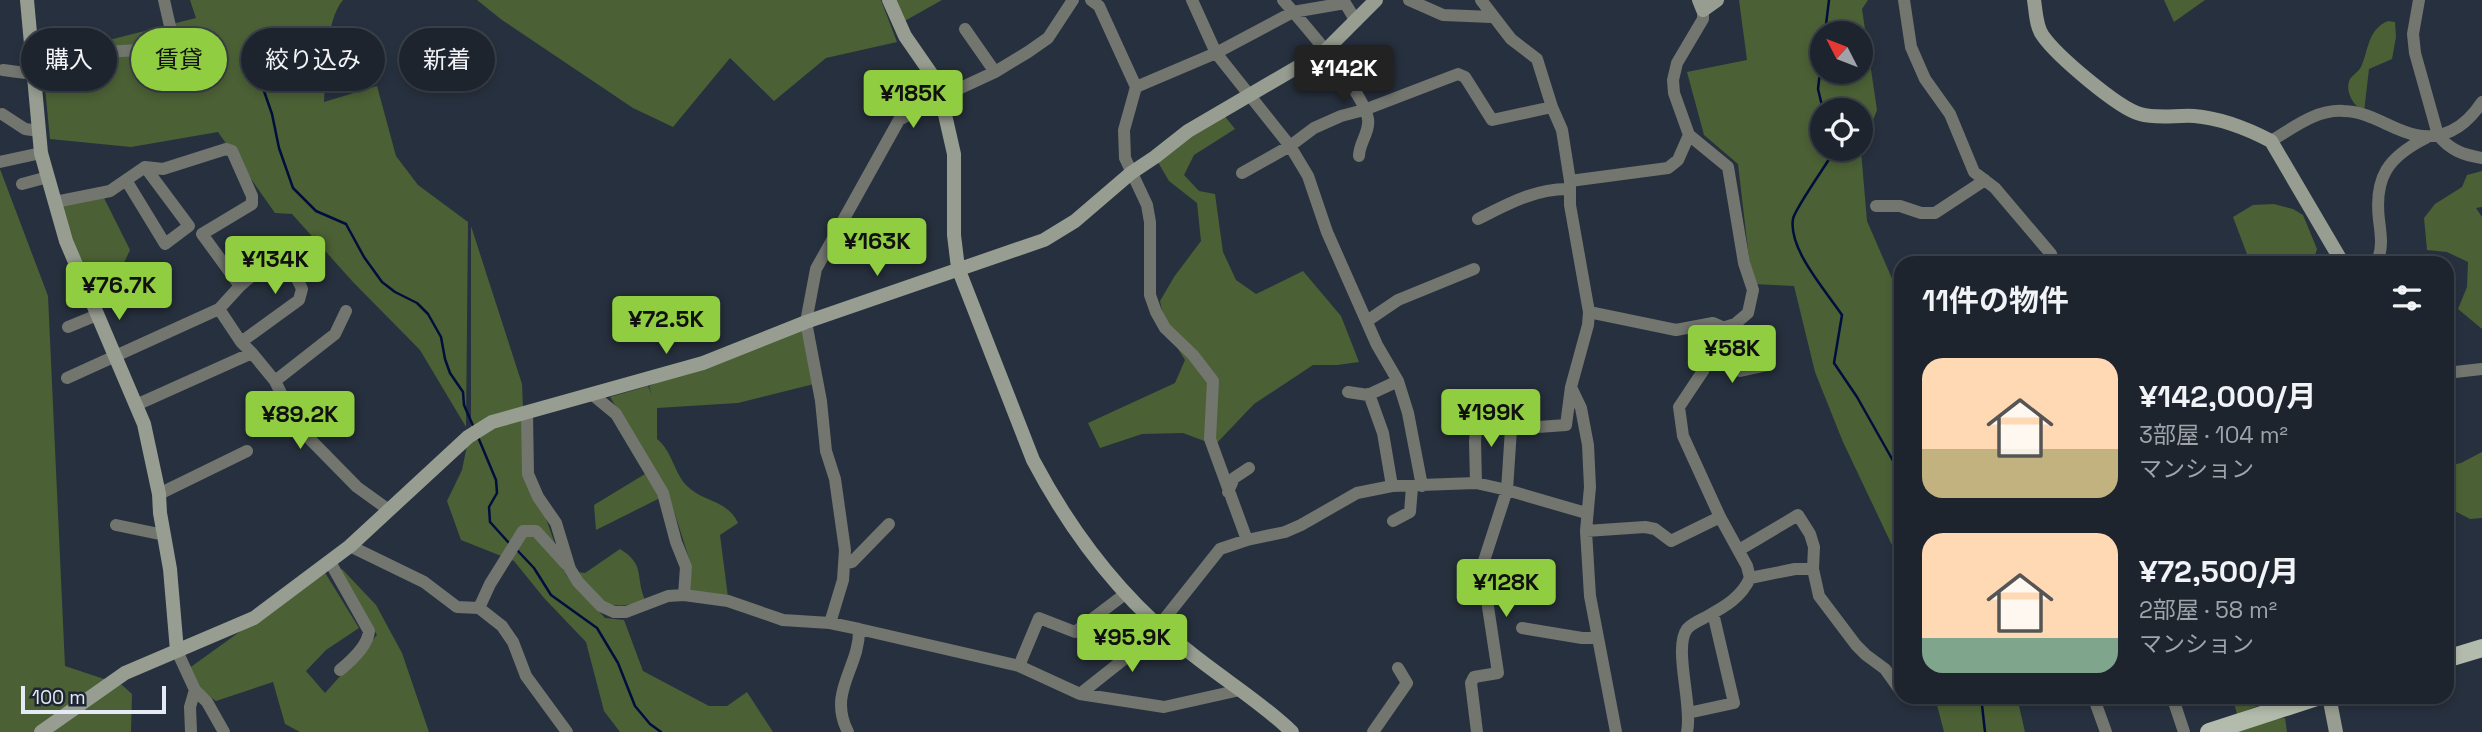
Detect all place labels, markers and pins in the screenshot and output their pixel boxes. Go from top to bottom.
pin: ¥142K [1295,46,1393,105]
pin: ¥185K [864,71,962,130]
pin: ¥163K [828,218,926,278]
pin: ¥134K [226,236,324,296]
pin: ¥76.7K [62,262,176,322]
pin: ¥72.5K [609,296,723,356]
pin: ¥58K [1691,326,1773,385]
pin: ¥199K [1442,390,1540,449]
pin: ¥89.2K [243,392,357,451]
pin: ¥128K [1457,560,1555,619]
pin: ¥95.9K [1075,614,1189,674]

